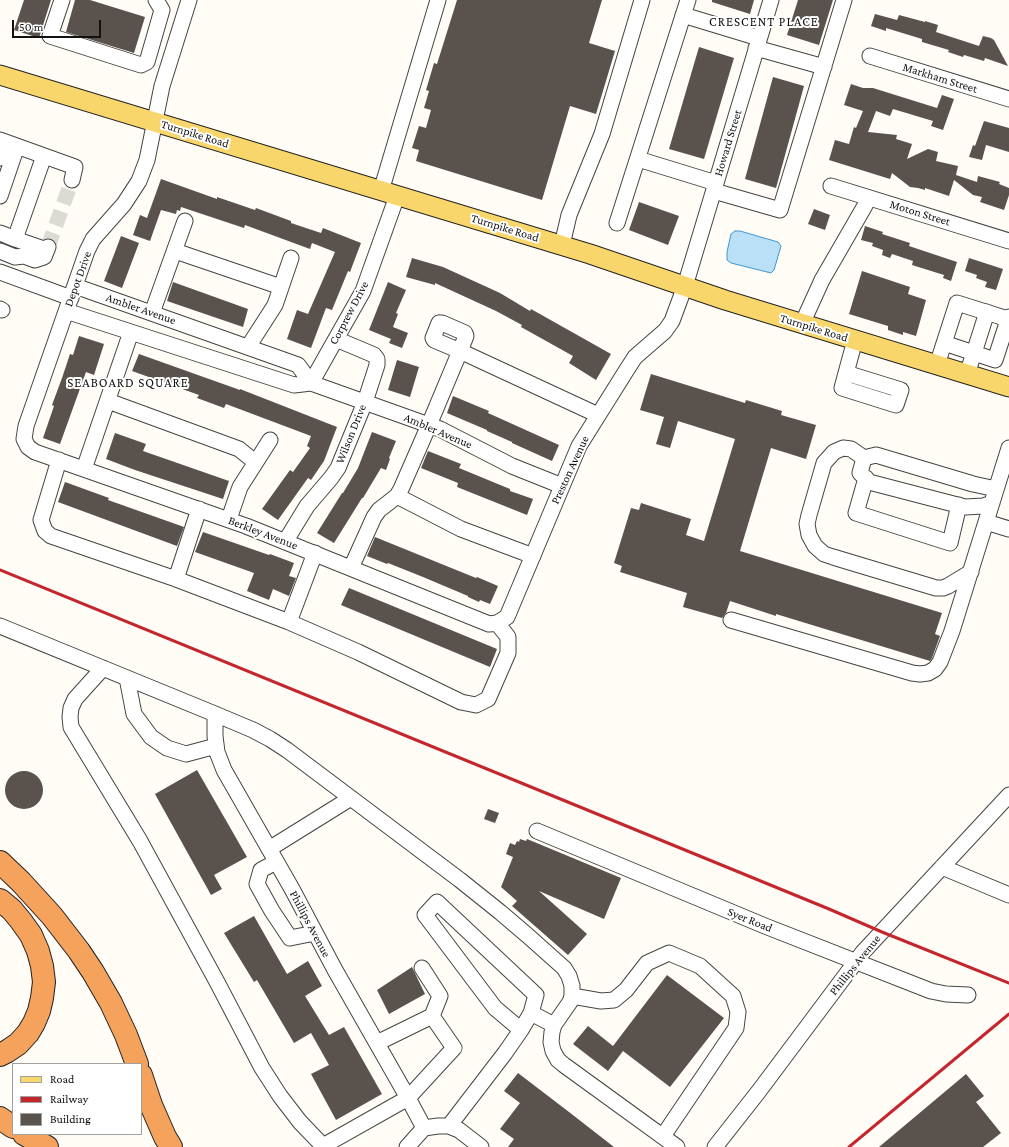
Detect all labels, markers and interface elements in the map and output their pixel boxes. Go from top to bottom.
scale bar [14,12,103,38]
district label: CRESCENT PLACE [709,14,819,30]
text: 50 m [19,20,43,34]
street label: Markham Street [901,60,979,96]
street label: Howard Street [711,108,745,178]
street label: Turnpike Road [159,117,231,151]
street label: Moton Street [888,197,952,229]
street label: Turnpike Road [469,211,541,245]
street label: Depot Drive [61,249,95,309]
street label: Corprew Drive [326,279,372,347]
street label: Ambler Avenue [104,290,178,328]
street label: Turnpike Road [778,311,850,345]
district label: SEABOARD SQUARE [67,375,189,391]
street label: Wilson Drive [333,402,369,466]
street label: Ambler Avenue [402,410,474,452]
street label: Preston Avenue [548,433,592,507]
street label: Berkley Avenue [226,513,300,553]
street label: Phillips Avenue [286,888,334,960]
street label: Syer Road [726,905,774,935]
street label: Phillips Avenue [826,932,884,998]
legend [12,1063,142,1135]
text: Road [50,1072,74,1086]
text: Railway [50,1092,88,1106]
text: Building [50,1112,91,1126]

